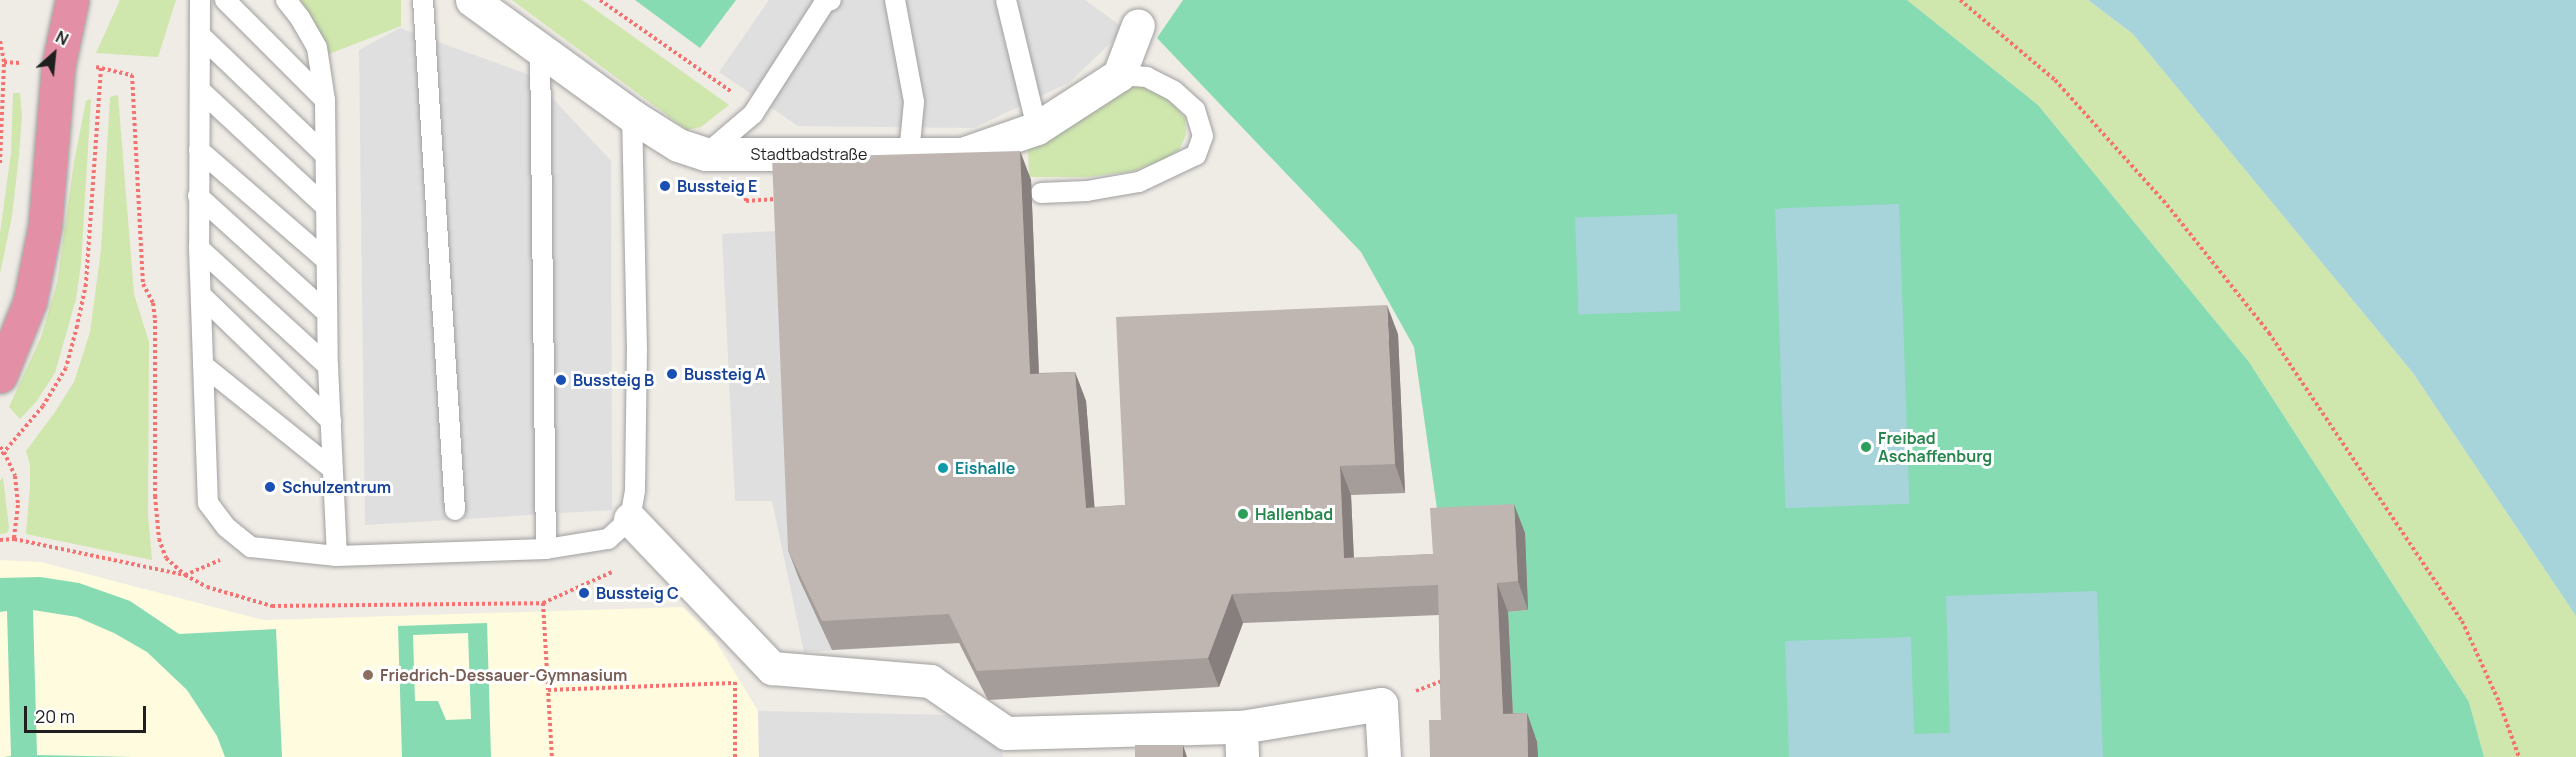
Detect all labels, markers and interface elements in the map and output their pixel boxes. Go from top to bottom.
north arrow [24,24,84,84]
text: N [52,26,72,50]
street label: Stadtbadstraße [751,144,867,164]
place label: Bussteig E [677,176,757,196]
marker: Bussteig E [658,179,672,193]
place label: Bussteig A [684,364,766,384]
marker: Bussteig A [665,367,679,381]
place label: Bussteig B [573,370,654,390]
marker: Bussteig B [554,373,568,387]
place label: Freibad Aschaffenburg [1878,428,1992,466]
marker: Freibad Aschaffenburg [1859,440,1873,454]
place label: Eishalle [955,458,1015,478]
marker: Eishalle [936,461,950,475]
place label: Schulzentrum [282,477,391,497]
marker: Schulzentrum [263,480,277,494]
place label: Hallenbad [1255,504,1333,524]
marker: Hallenbad [1236,507,1250,521]
place label: Bussteig C [596,583,679,603]
marker: Bussteig C [577,586,591,600]
place label: Friedrich-Dessauer-Gymnasium [380,665,628,685]
marker: Friedrich-Dessauer-Gymnasium [361,668,375,682]
scale bar [27,694,148,732]
text: 20 m [35,704,75,728]

